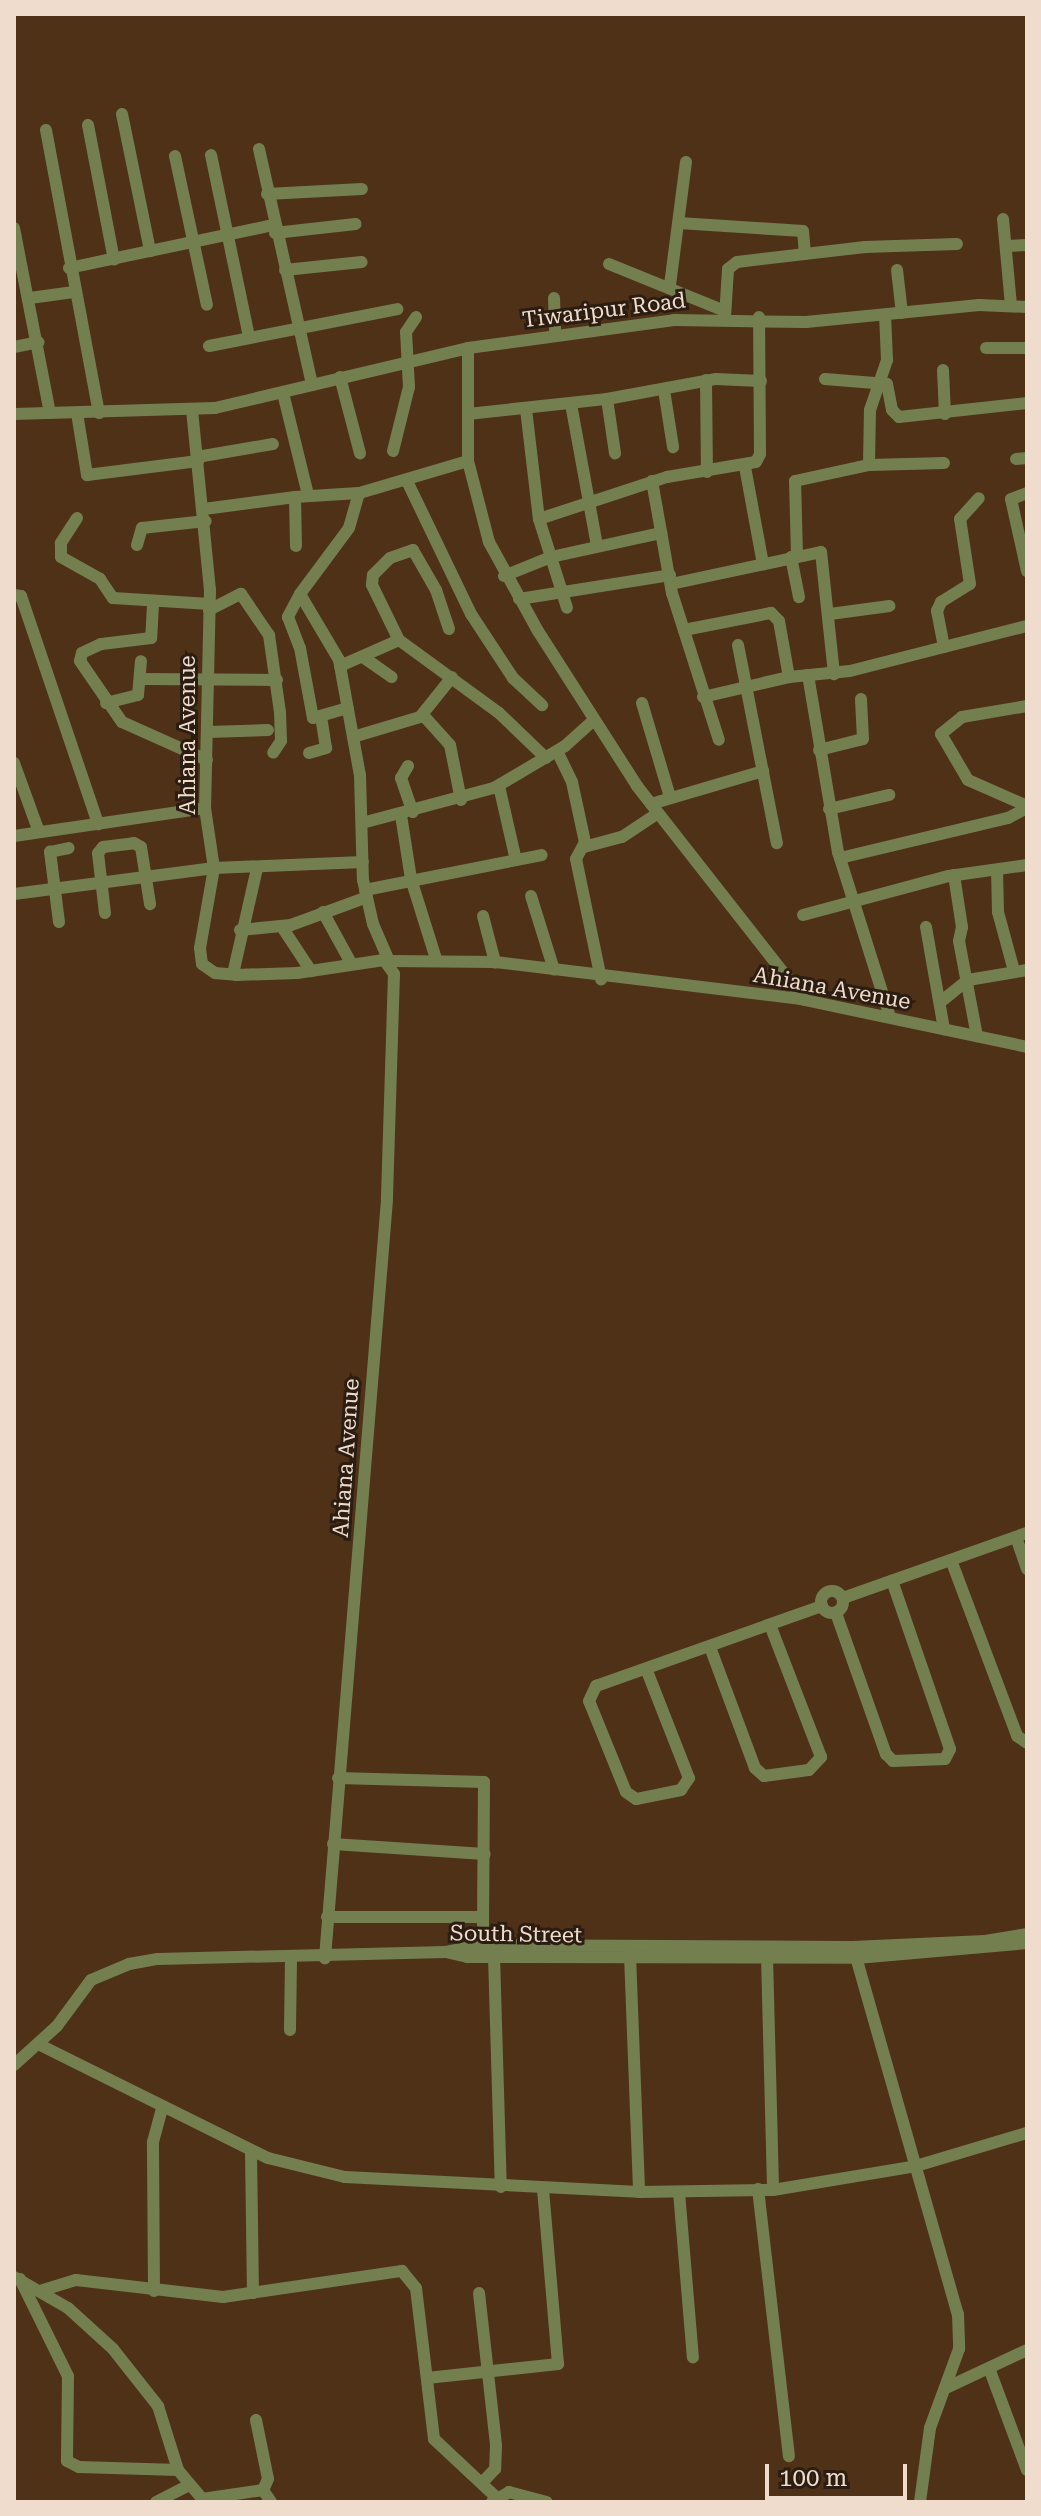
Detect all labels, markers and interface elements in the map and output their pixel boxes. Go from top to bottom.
street label: Tiwaripur Road [521,287,687,333]
street label: Ahiana Avenue [175,655,201,815]
street label: Ahiana Avenue [751,961,913,1015]
street label: Ahiana Avenue [327,1378,365,1538]
street label: South Street [450,1920,582,1948]
scale bar [769,2448,911,2498]
text: 100 m [779,2464,847,2492]

